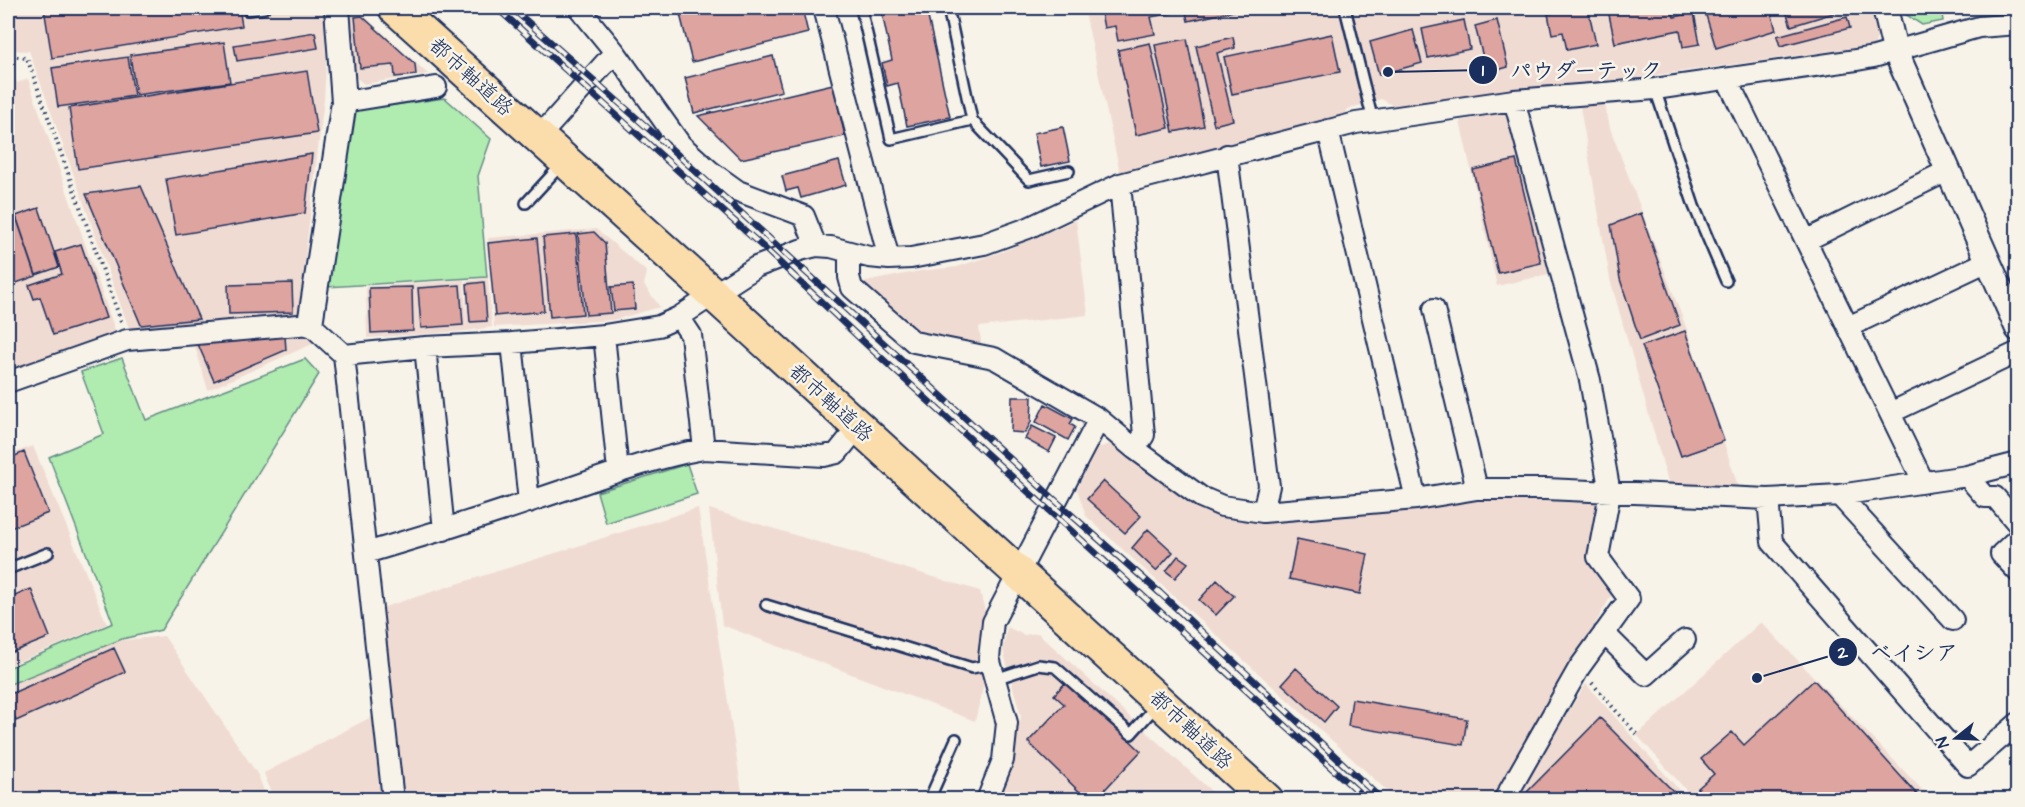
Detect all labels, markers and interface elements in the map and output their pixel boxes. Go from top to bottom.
street label: 都市軸道路 [422,31,520,123]
callout: パウダーテック [1468,50,1674,90]
text: パウダーテック [1510,56,1662,87]
text: 1 [1482,58,1485,83]
street label: 都市軸道路 [782,357,880,449]
callout: ベイシア [1828,632,1970,672]
text: ベイシア [1870,638,1958,669]
text: 2 [1837,640,1849,665]
street label: 都市軸道路 [1143,684,1239,776]
north arrow [1926,708,1986,768]
text: N [1931,734,1955,750]

